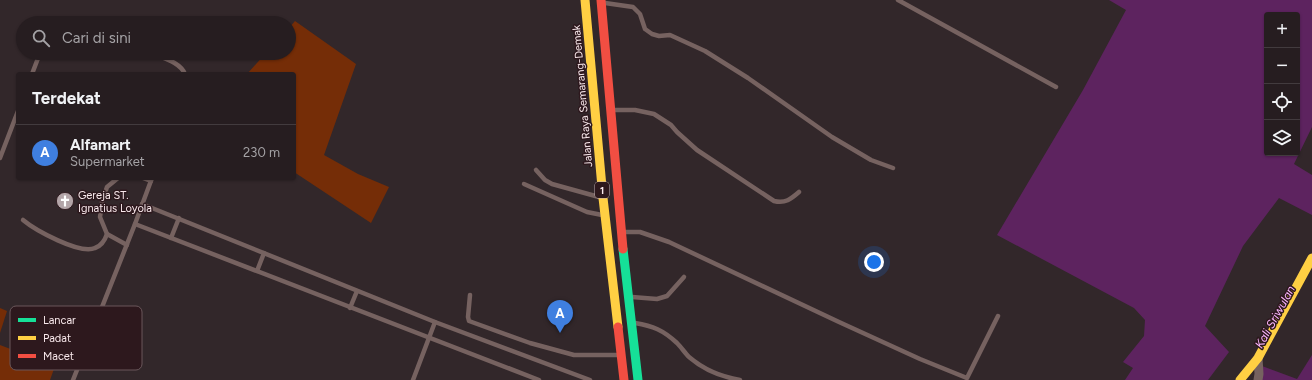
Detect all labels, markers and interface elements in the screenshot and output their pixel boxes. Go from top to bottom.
map controls [1264,12,1300,156]
button: + [1264,12,1300,48]
search box [16,16,296,60]
street label: Jalan Raya Semarang-Demak [570,24,595,168]
icon: search [30,27,52,49]
text: Cari di sini [62,29,131,47]
button: − [1264,48,1300,84]
button: locate [1264,84,1300,120]
text: Terdekat [32,88,101,108]
button: layers [1264,120,1300,156]
text: Alfamart [70,136,131,154]
text: A [40,145,50,160]
text: 230 m [243,145,280,160]
text: Supermarket [70,154,145,169]
road number: 1 [595,182,609,198]
place label: Gereja ST. Ignatius Loyola [78,189,152,215]
church icon: Gereja ST. Ignatius Loyola [55,191,75,211]
your location [864,252,884,272]
water label: Kali Sriwulan [1252,283,1298,351]
pin: A [547,300,573,333]
legend [10,306,142,370]
text: Lancar [43,314,76,327]
text: Padat [43,332,71,345]
text: Macet [43,350,74,363]

